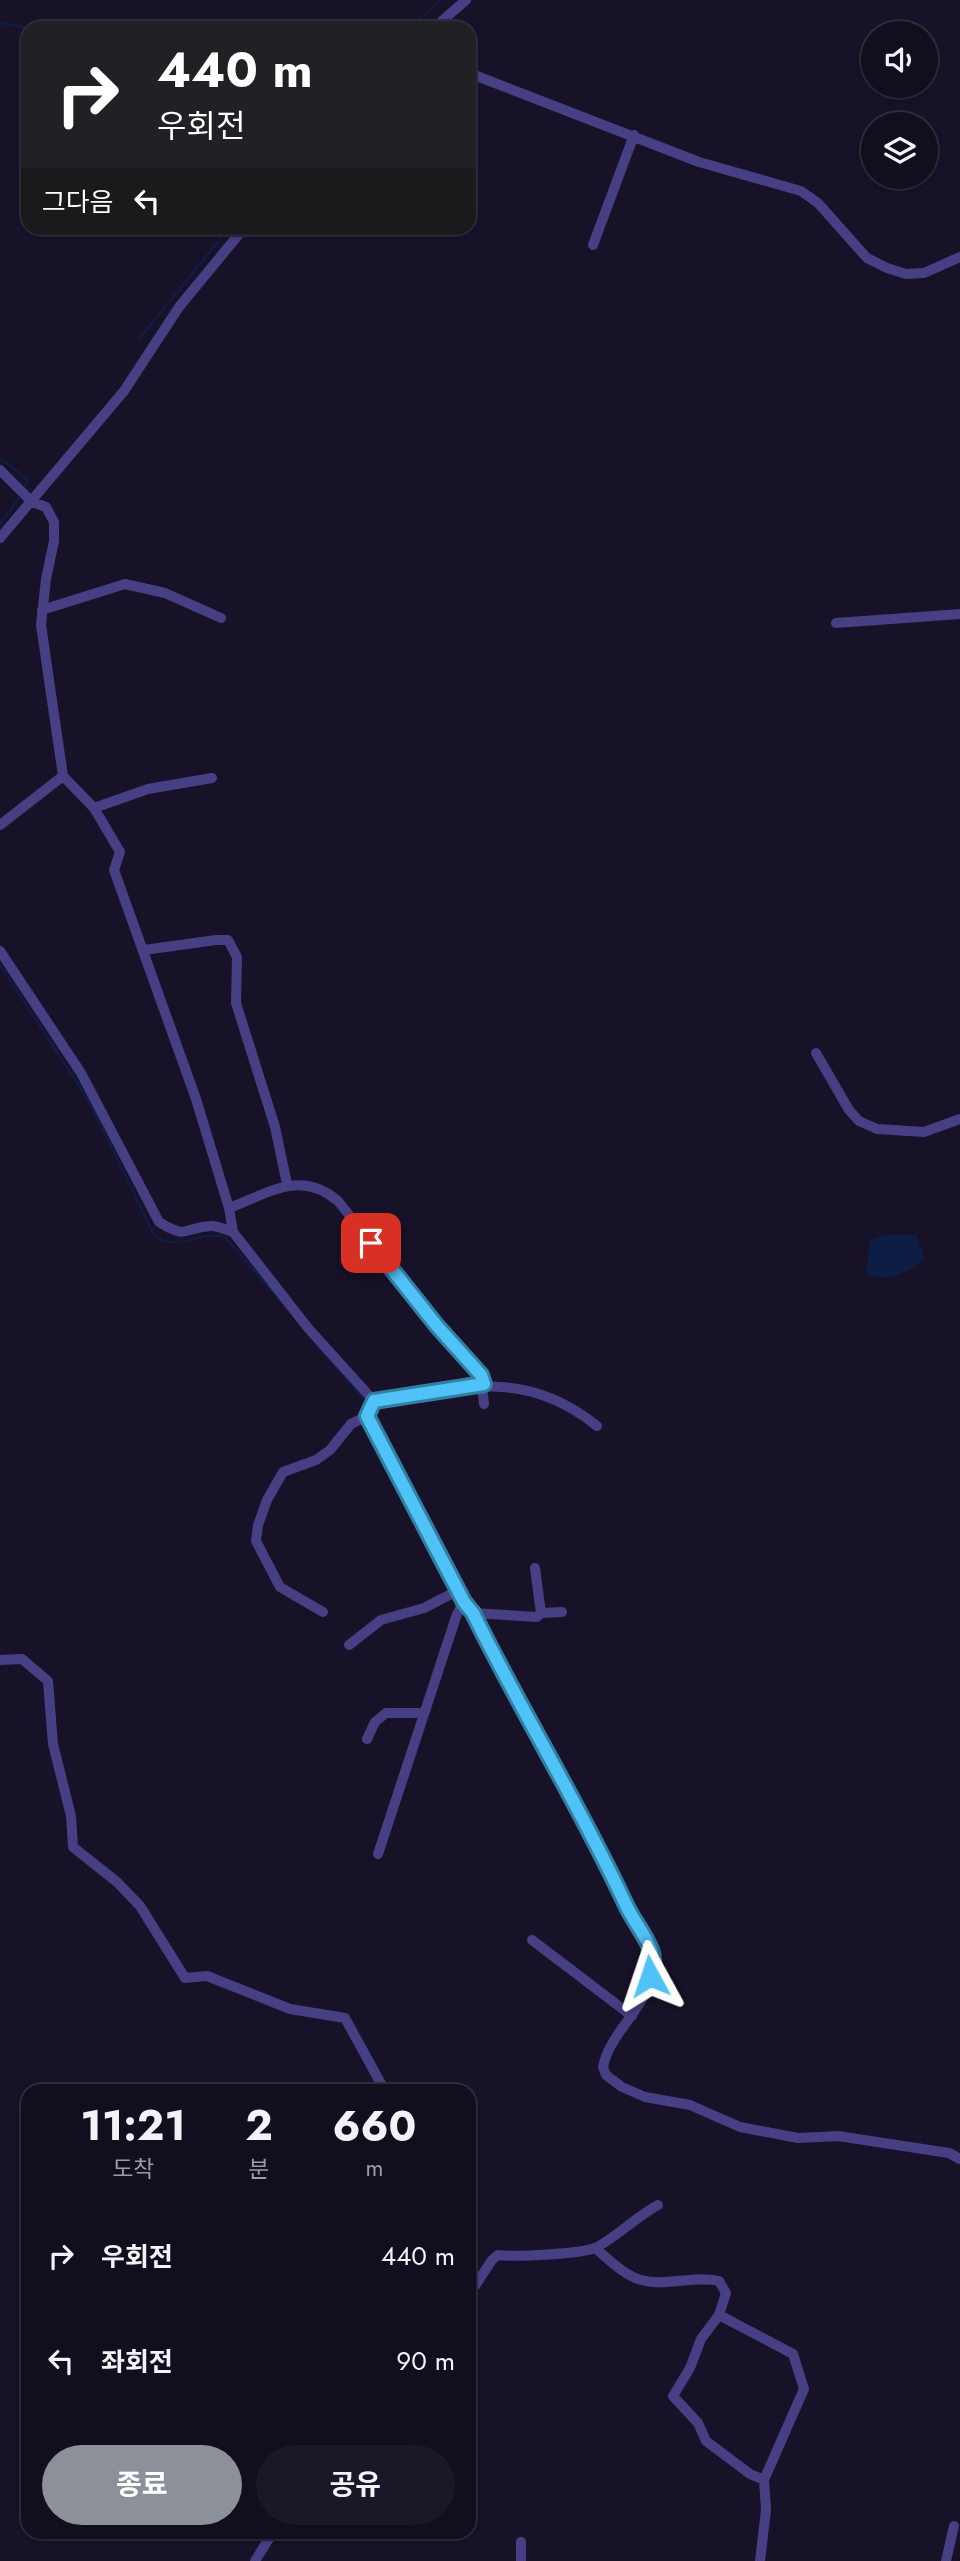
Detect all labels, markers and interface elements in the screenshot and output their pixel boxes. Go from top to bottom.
map controls [861,21,938,189]
button: sound [861,21,938,98]
text: 440 m [157,35,313,105]
icon: right [42,49,133,140]
text: 우회전 [157,103,245,149]
button: layers [861,112,938,189]
icon: left [128,182,166,220]
text: 그다음 [42,183,114,221]
pin [341,1213,401,1273]
icon: arrive [352,1224,390,1262]
position arrow [613,1939,687,2013]
text: 11:21 [81,2095,186,2156]
text: 2 [245,2095,273,2156]
text: 660 [332,2096,416,2157]
text: m [365,2151,383,2185]
text: 도착 [112,2152,154,2186]
text: 분 [249,2152,270,2186]
icon: right [42,2237,80,2275]
text: 440 m [381,2237,455,2275]
text: 우회전 [101,2238,173,2276]
icon: left [42,2342,80,2380]
text: 90 m [396,2342,455,2380]
text: 좌회전 [101,2343,173,2381]
button: 종료 [42,2445,242,2525]
button: 공유 [256,2445,455,2525]

